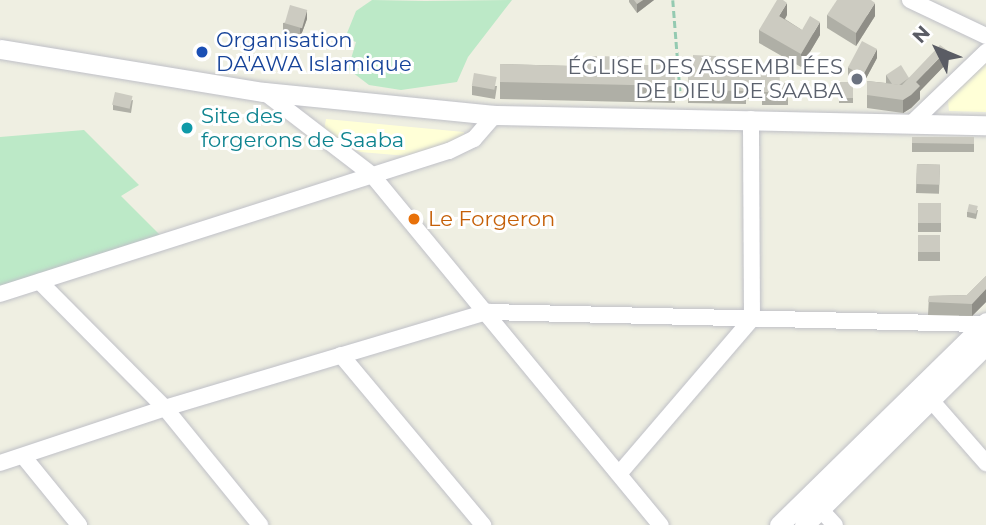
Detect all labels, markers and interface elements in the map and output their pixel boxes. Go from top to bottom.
north arrow [902,14,972,84]
text: N [908,21,935,48]
place label: Organisation DA'AWA Islamique [216,27,412,77]
marker: Organisation DA'AWA Islamique [194,44,210,60]
place label: ÉGLISE DES ASSEMBLÉES DE DIEU DE SAABA [568,54,843,104]
marker: ÉGLISE DES ASSEMBLÉES DE DIEU DE SAABA [849,71,865,87]
place label: Site des forgerons de Saaba [201,103,404,153]
marker: Site des forgerons de Saaba [179,120,195,136]
place label: Le Forgeron [428,206,555,232]
marker: Le Forgeron [406,211,422,227]

